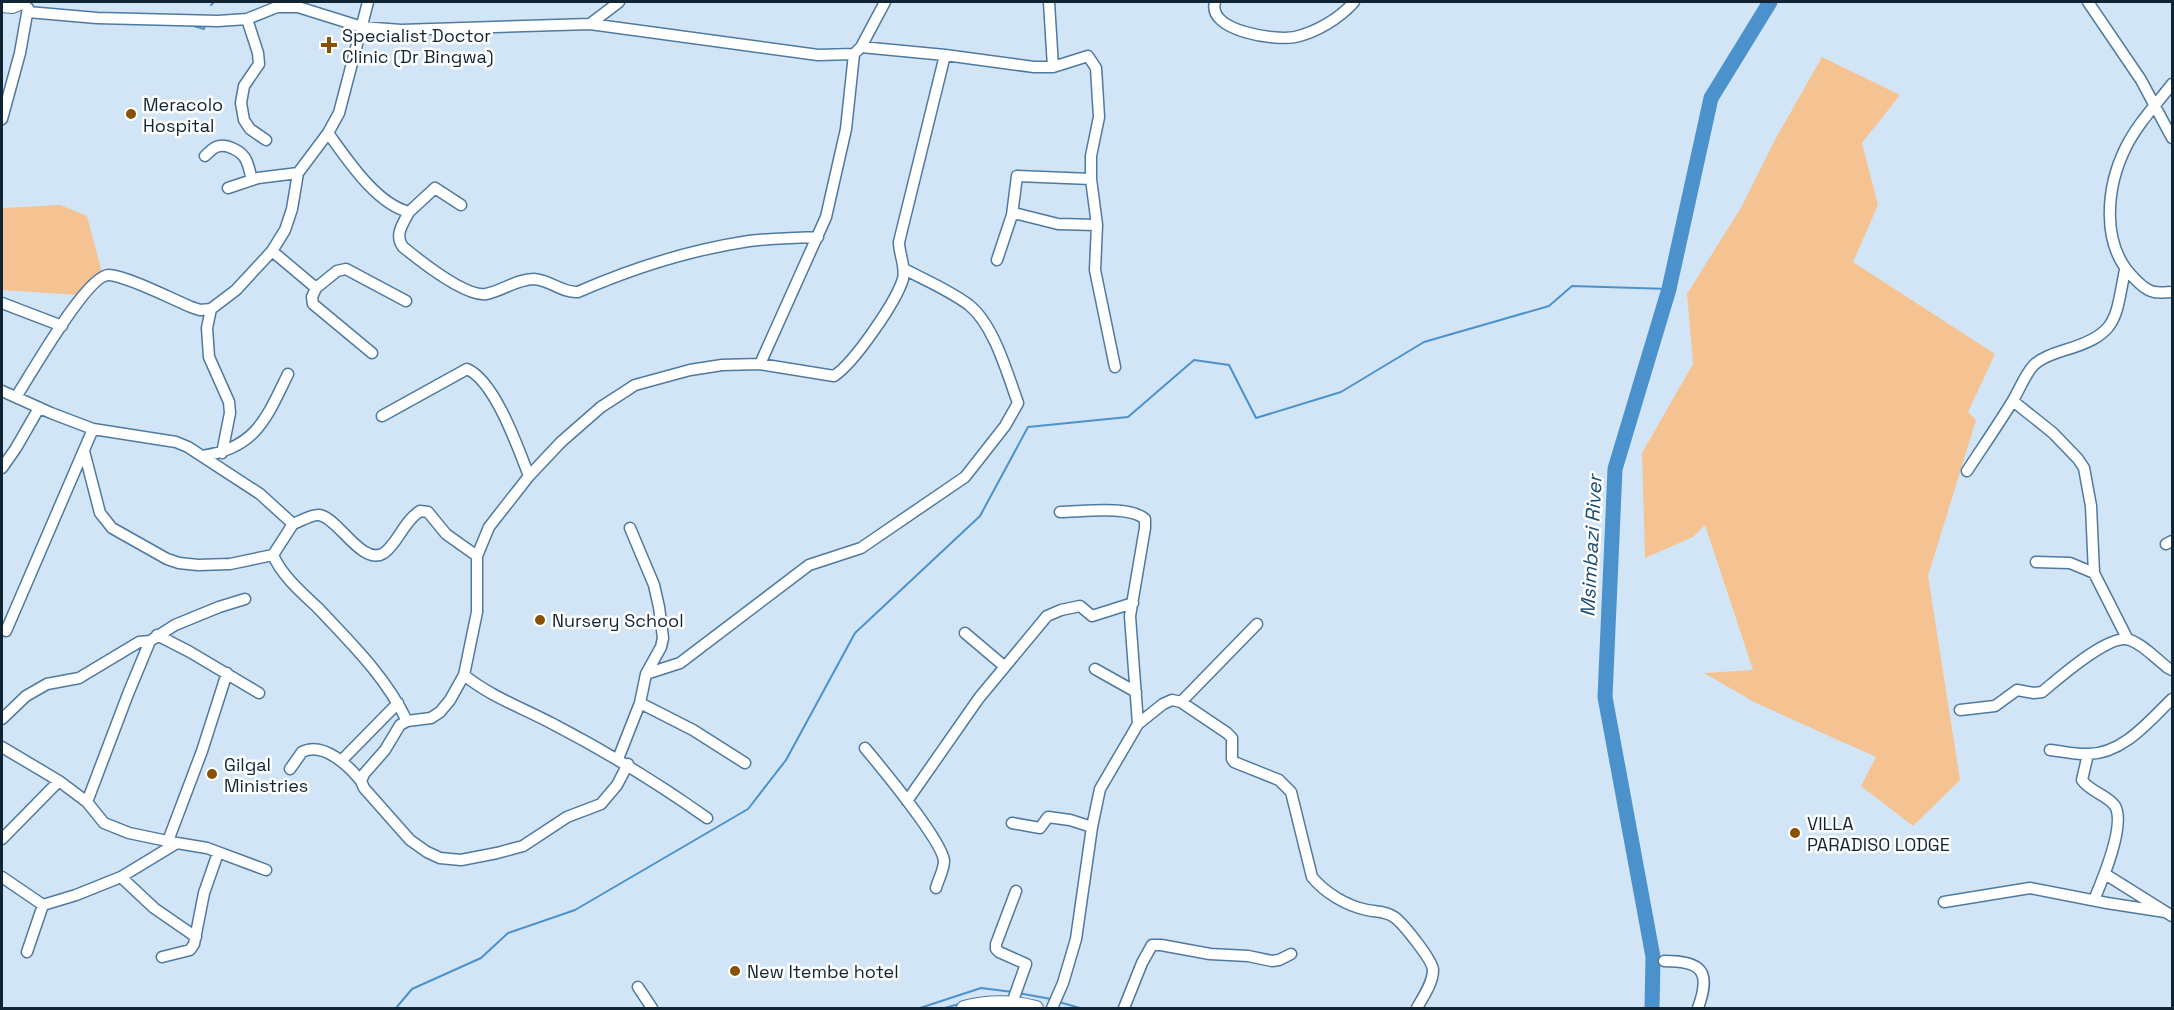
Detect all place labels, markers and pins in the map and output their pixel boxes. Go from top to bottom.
place label: Specialist Doctor Clinic (Dr Bingwa) [342,24,493,68]
marker: Specialist Doctor Clinic (Dr Bingwa) [320,36,338,54]
place label: Meracolo Hospital [143,93,223,137]
marker: Meracolo Hospital [124,107,138,121]
place label: Nursery School [552,609,684,632]
marker: Nursery School [533,613,547,627]
place label: Gilgal Ministries [224,753,308,797]
marker: Gilgal Ministries [205,767,219,781]
place label: VILLA PARADISO LODGE [1807,812,1950,856]
marker: VILLA PARADISO LODGE [1788,826,1802,840]
place label: New Itembe hotel [747,960,899,983]
marker: New Itembe hotel [728,964,742,978]

